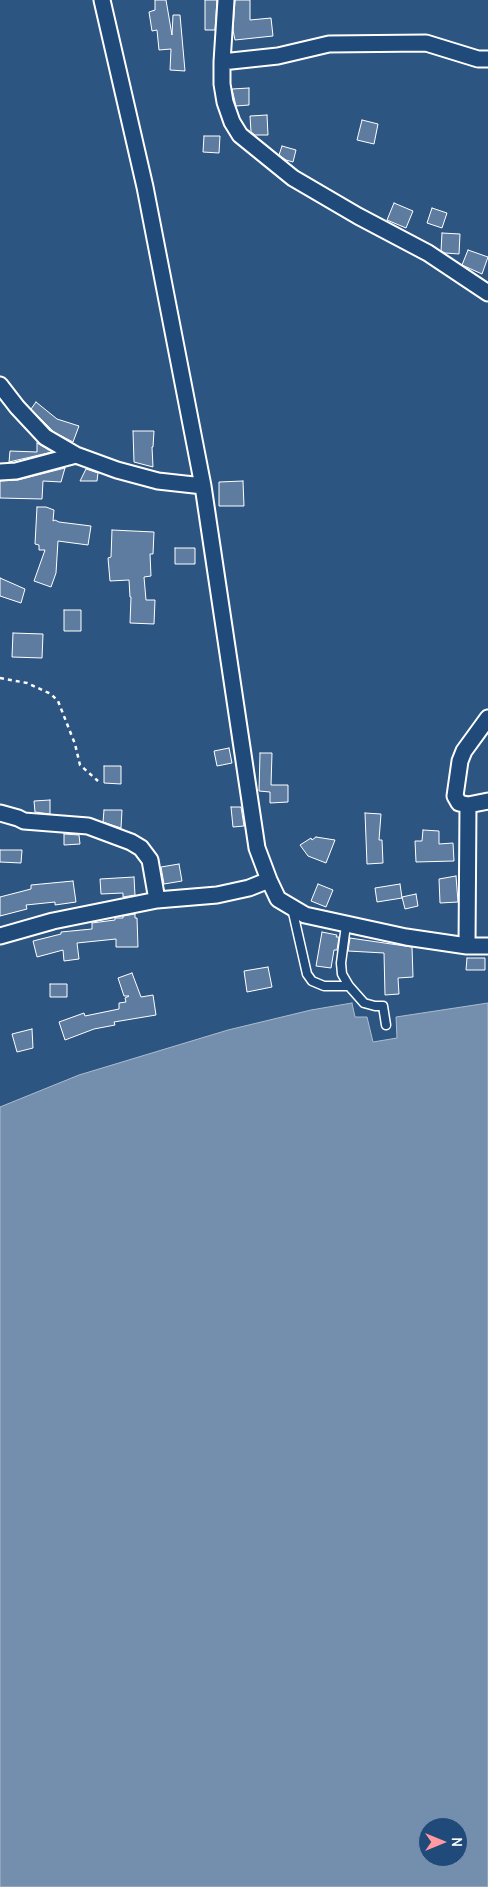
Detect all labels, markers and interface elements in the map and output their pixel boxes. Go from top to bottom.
north arrow [418,1817,468,1867]
text: N [448,1837,466,1847]

